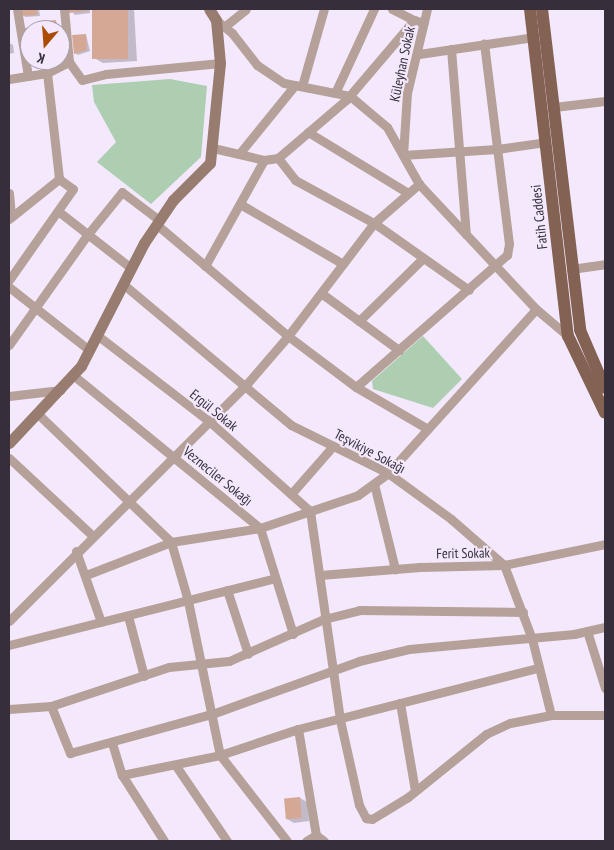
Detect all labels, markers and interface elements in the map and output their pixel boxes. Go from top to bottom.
north arrow [20,20,70,70]
street label: Küleyhan Sokak [386,25,418,103]
text: K [34,49,47,68]
street label: Fatih Caddesi [527,184,551,250]
street label: Ergül Sokak [187,386,241,434]
street label: Teşvikiye Sokağı [331,425,409,477]
street label: Vezneciler Sokağı [180,443,256,509]
street label: Ferit Sokak [436,544,490,562]

